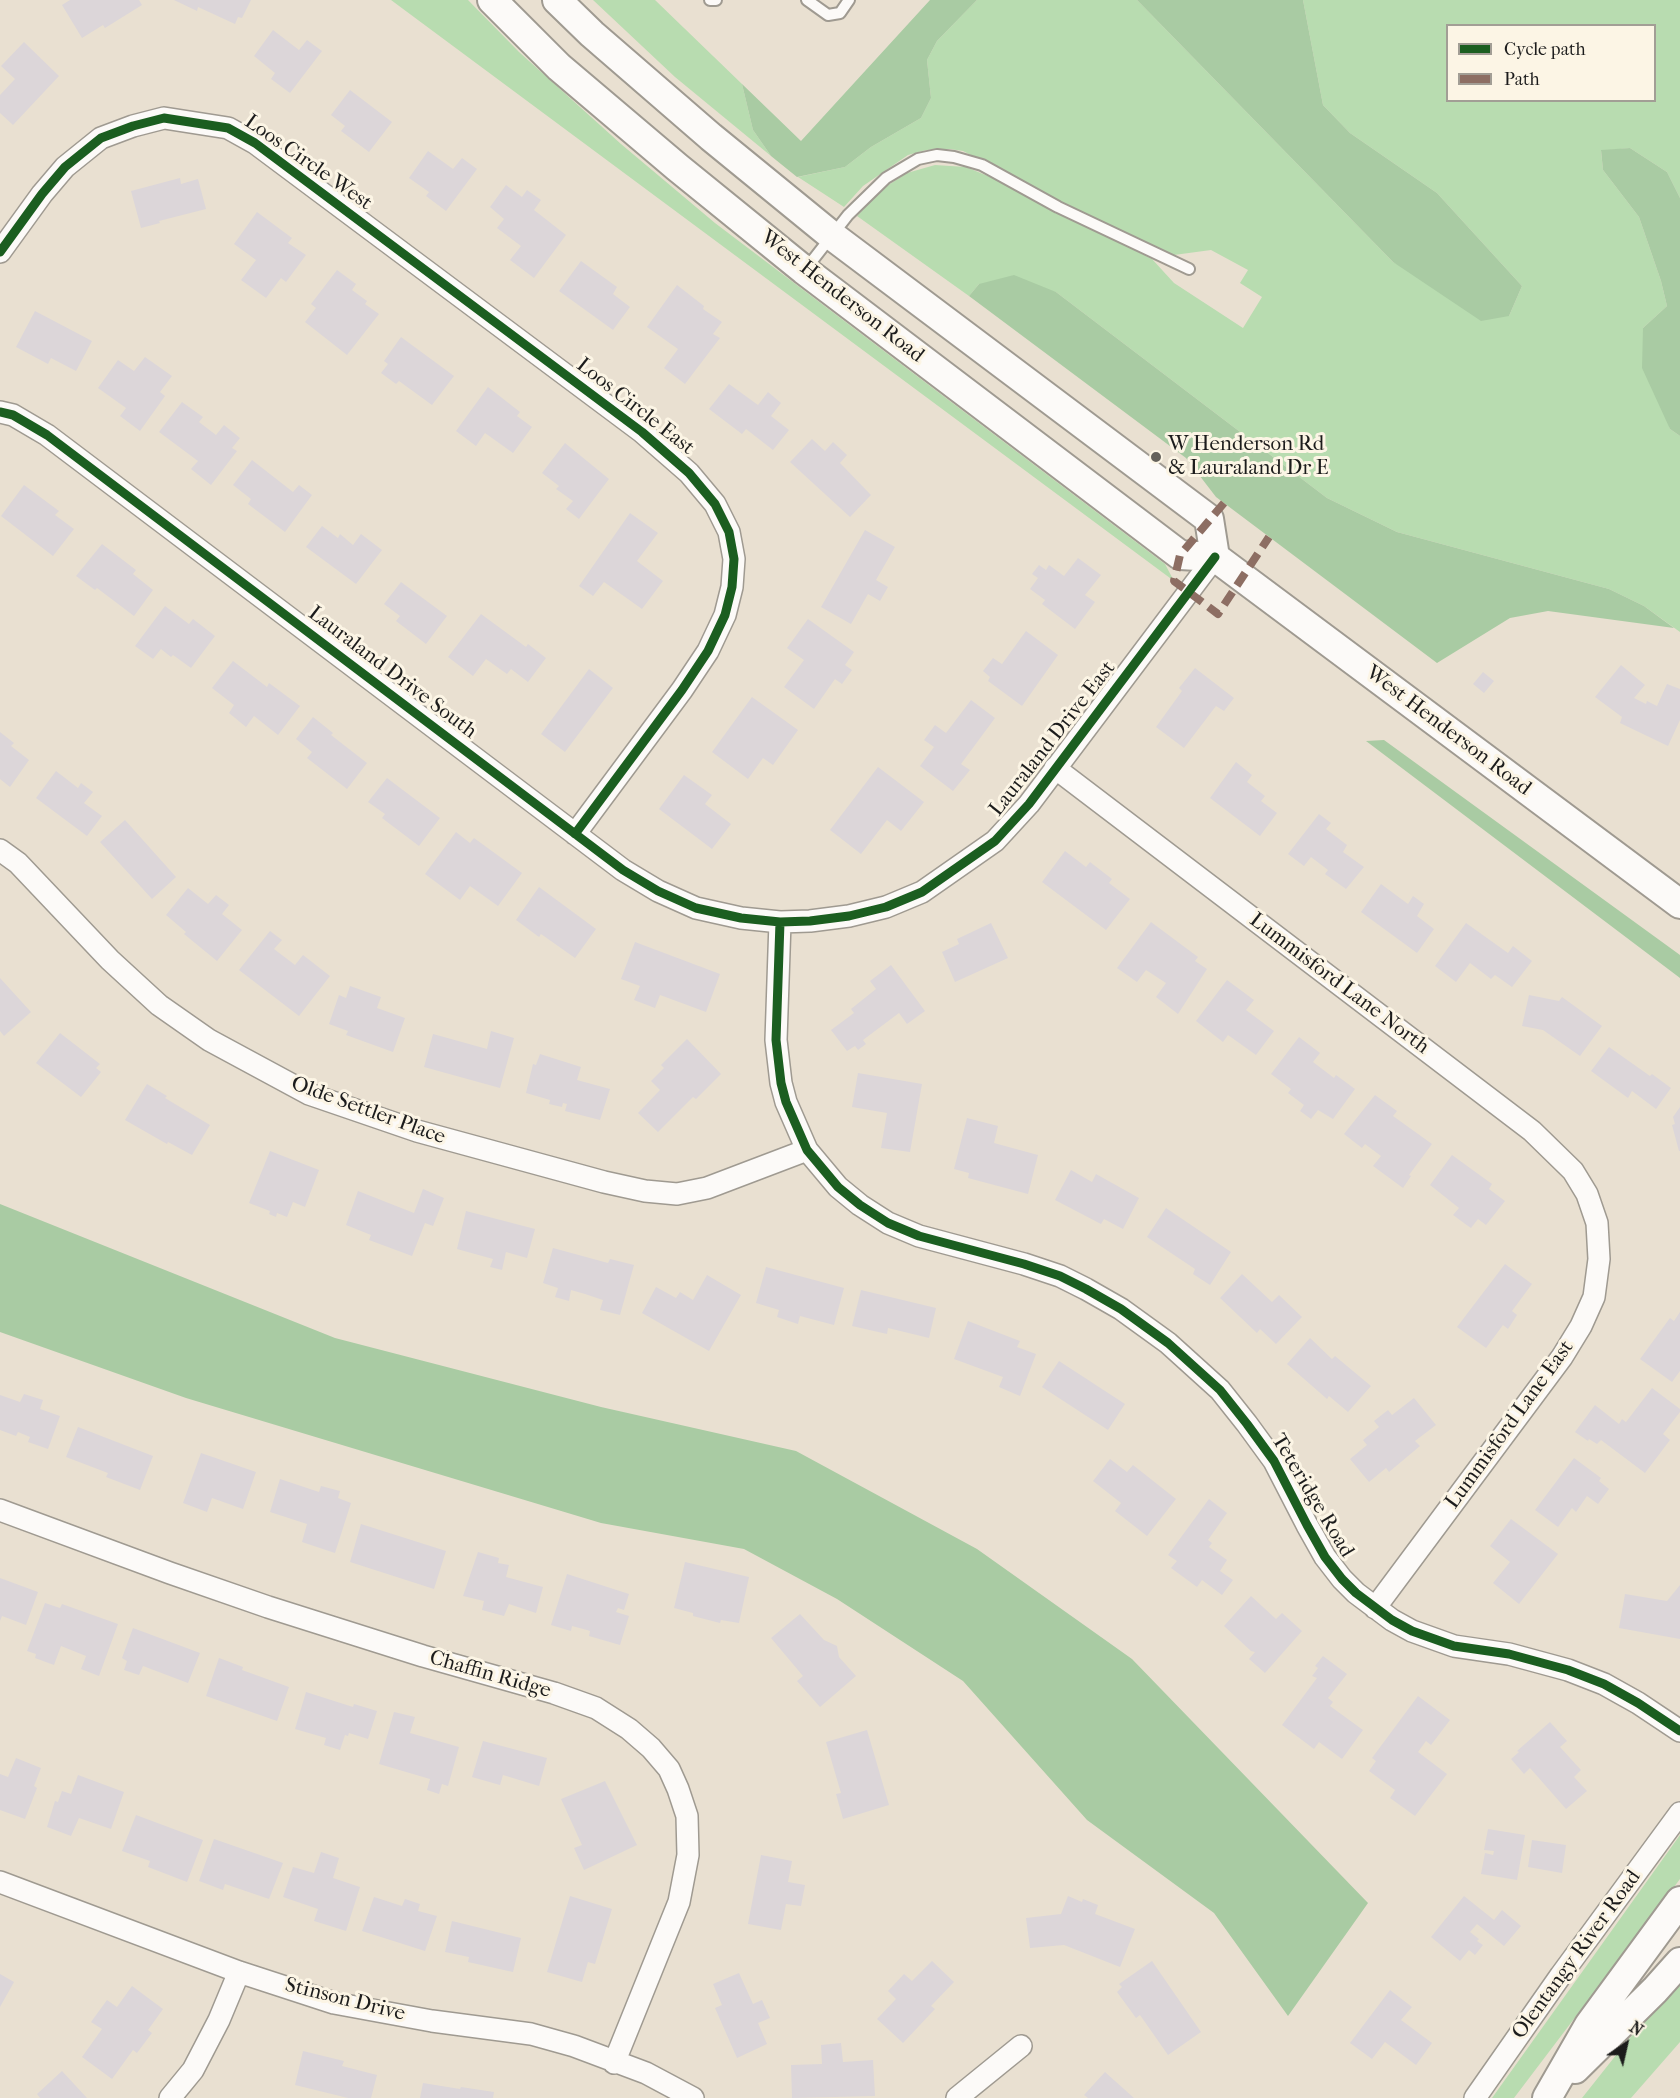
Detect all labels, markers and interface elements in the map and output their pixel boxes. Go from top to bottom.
legend [1446,24,1656,102]
text: Cycle path [1504,39,1585,60]
text: Path [1504,69,1540,90]
street label: Loos Circle West [239,110,377,216]
street label: West Henderson Road [755,225,929,369]
street label: Loos Circle East [571,353,699,461]
place label: W Henderson Rd & Lauraland Dr E [1168,432,1328,482]
marker: W Henderson Rd & Lauraland Dr E [1149,450,1163,464]
street label: Lauraland Drive South [303,601,481,745]
street label: Lauraland Drive East [985,656,1121,822]
street label: West Henderson Road [1360,661,1536,801]
street label: Lummisford Lane North [1244,908,1434,1060]
street label: Olde Settler Place [288,1071,448,1151]
street label: Lummisford Lane East [1440,1336,1580,1514]
street label: Teteridge Road [1265,1430,1359,1562]
street label: Chaffin Ridge [426,1646,554,1704]
street label: Olentangy River Road [1507,1866,1647,2044]
street label: Stinson Drive [282,1973,408,2027]
north arrow [1596,2014,1656,2074]
text: N [1626,2017,1647,2040]

